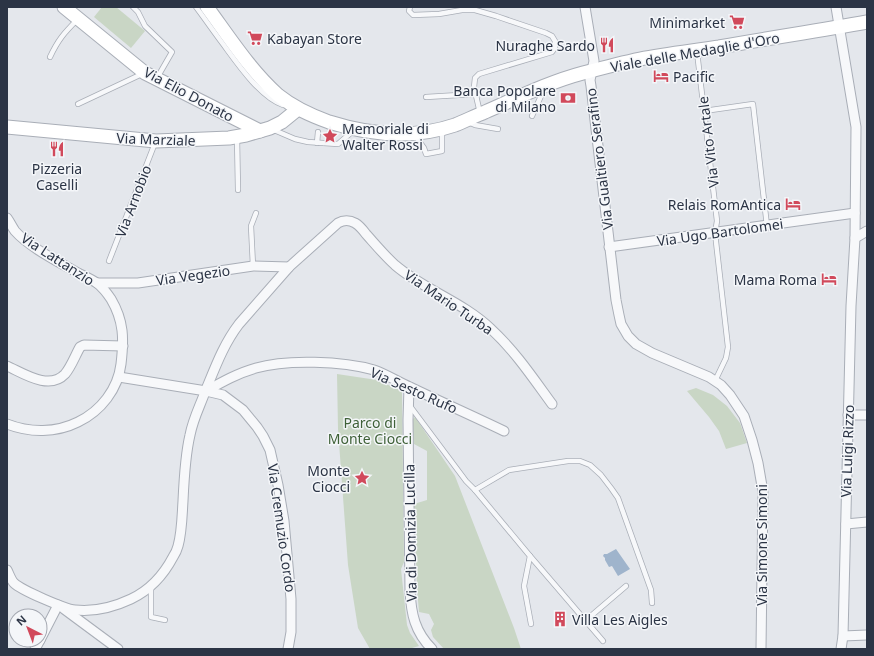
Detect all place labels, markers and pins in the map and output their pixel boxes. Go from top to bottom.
place label: Minimarket [649,13,725,32]
supermarket icon: Minimarket [728,13,746,31]
supermarket icon: Kabayan Store [246,29,264,47]
place label: Kabayan Store [267,29,362,48]
place label: Nuraghe Sardo [495,36,595,55]
restaurant icon: Nuraghe Sardo [598,36,616,54]
hotel icon: Pacific [652,67,670,85]
place label: Pacific [673,67,715,86]
place label: Banca Popolare di Milano [453,81,556,116]
bank icon: Banca Popolare di Milano [559,89,577,107]
place label: Memoriale di Walter Rossi [342,119,429,154]
place icon: Memoriale di Walter Rossi [321,127,339,145]
restaurant icon: Pizzeria Caselli [48,140,66,158]
place label: Pizzeria Caselli [32,159,82,194]
place label: Relais RomAntica [668,195,781,214]
hotel icon: Relais RomAntica [784,195,802,213]
place label: Mama Roma [734,270,817,289]
hotel icon: Mama Roma [820,270,838,288]
place label: Monte Ciocci [307,461,350,496]
place icon: Monte Ciocci [353,469,371,487]
building icon: Villa Les Aigles [551,610,569,628]
place label: Villa Les Aigles [572,610,668,629]

